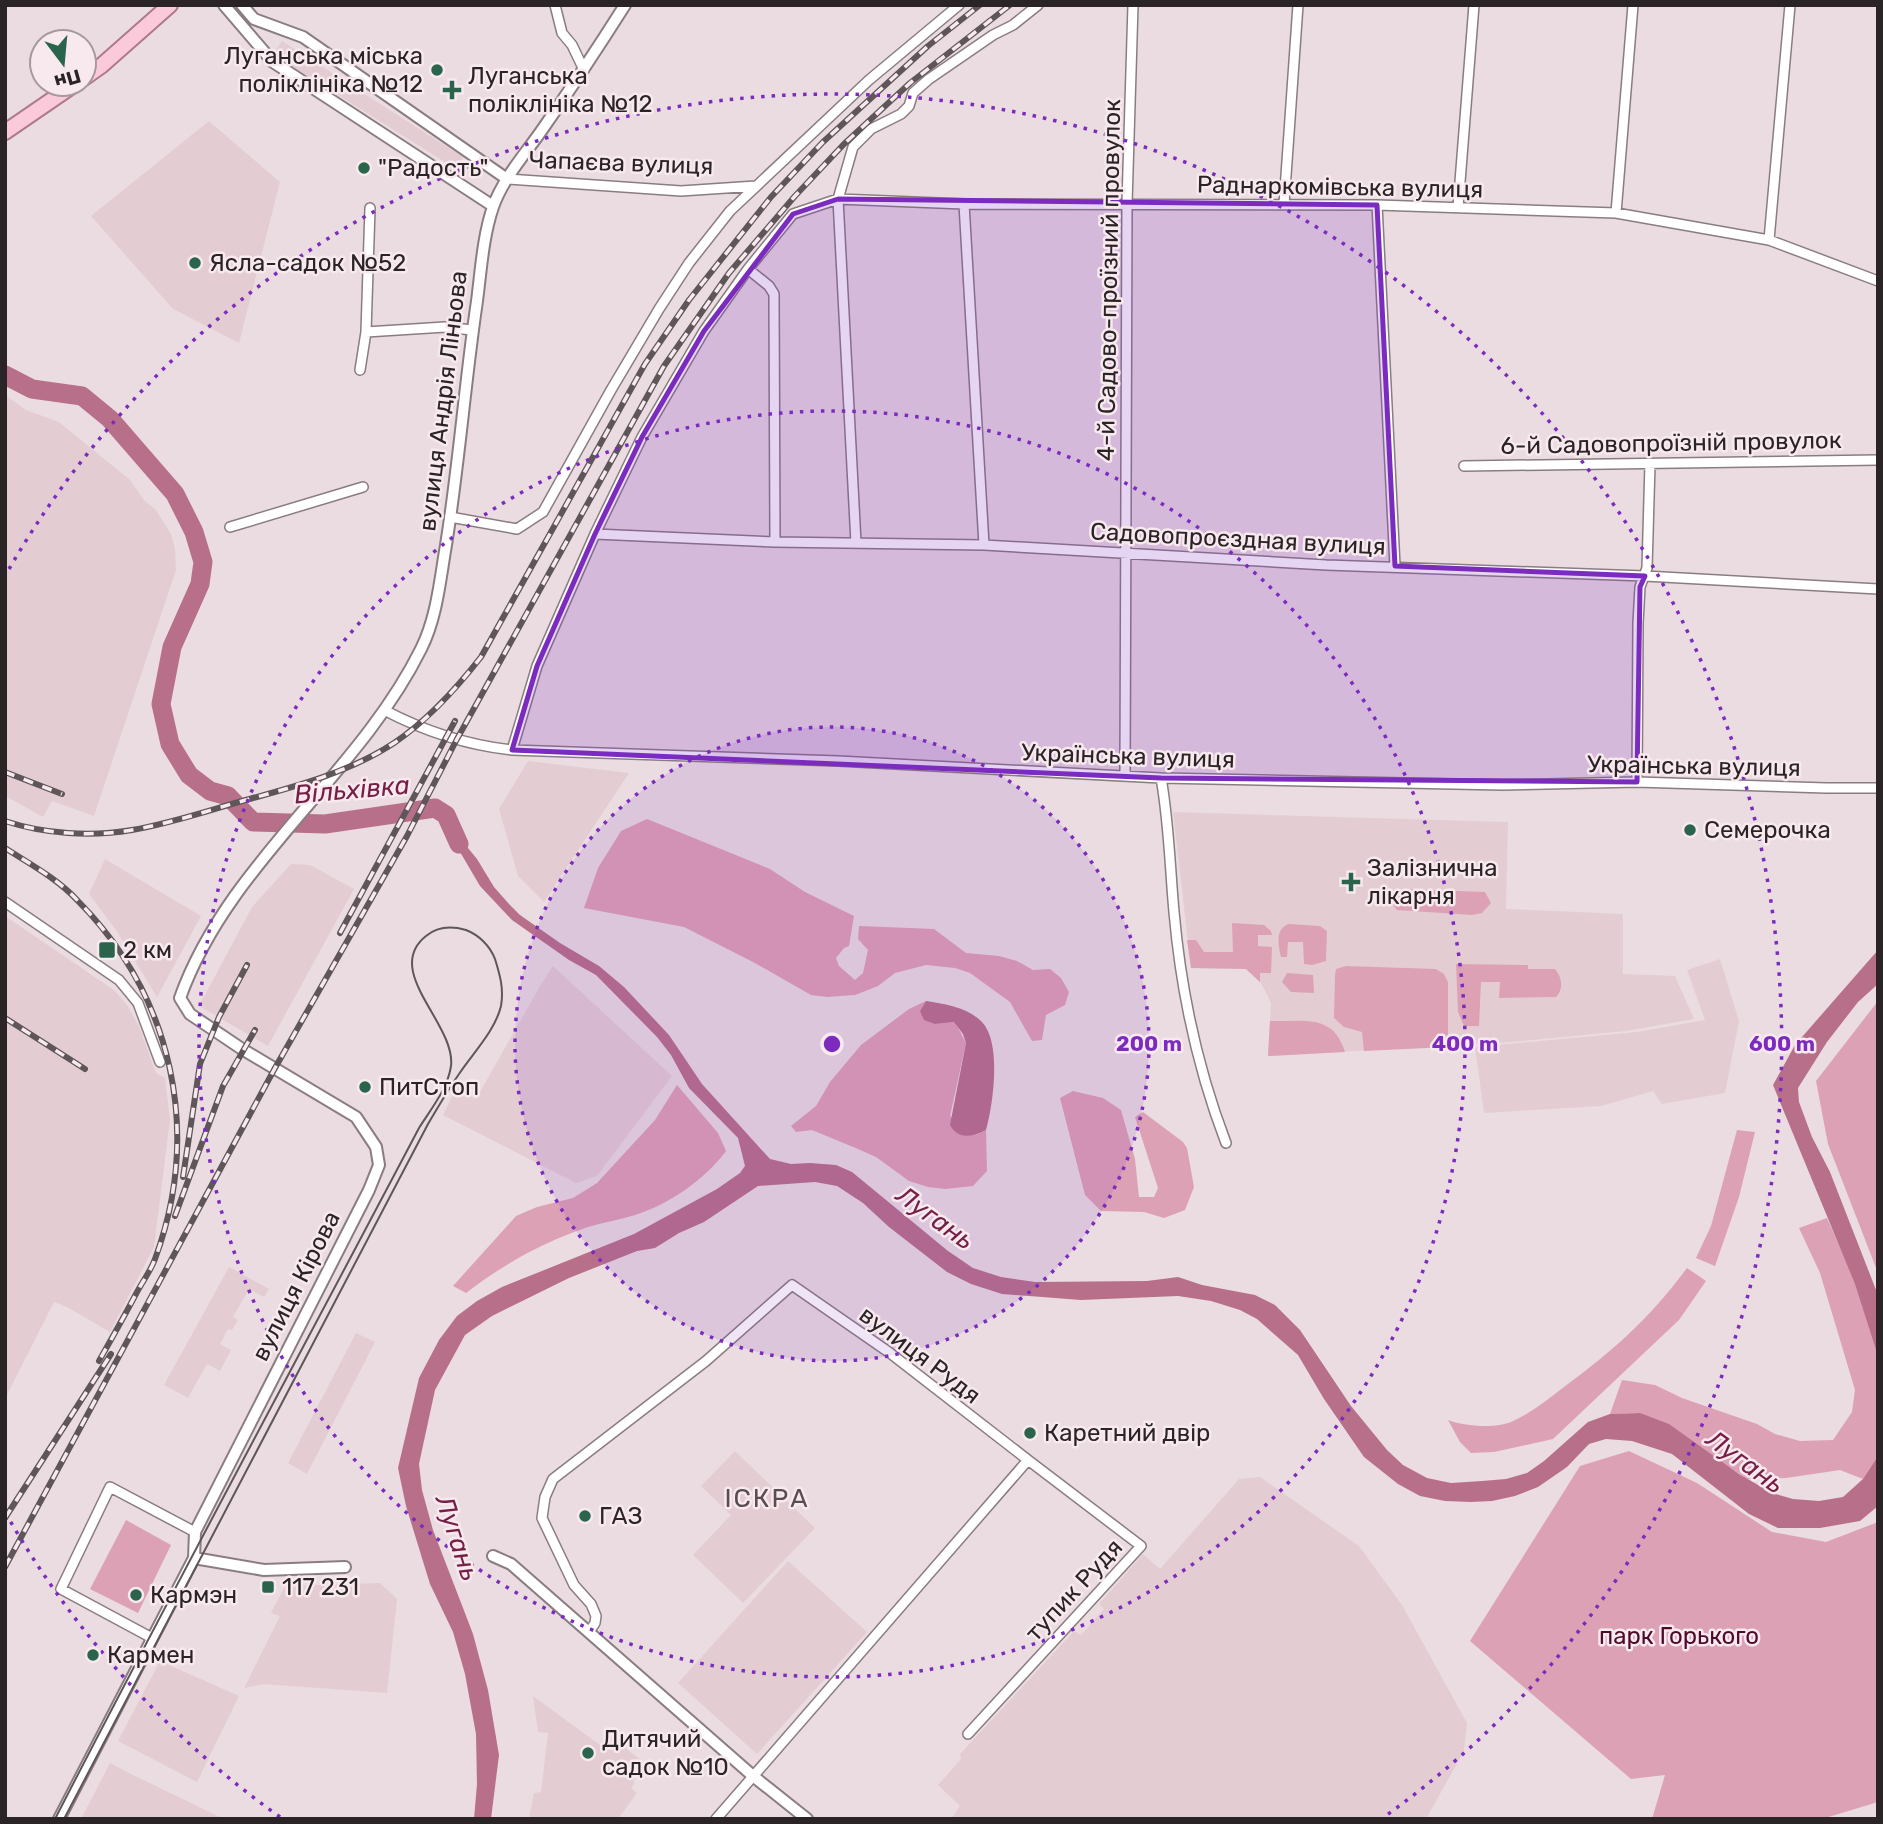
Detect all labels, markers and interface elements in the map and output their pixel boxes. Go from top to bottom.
north arrow [28,28,98,98]
place label: Луганська міська поліклініка №12 [224,42,423,98]
marker: Луганська міська поліклініка №12 [429,62,445,78]
place label: Луганська поліклініка №12 [468,62,653,118]
text: Пн [52,64,83,94]
marker: Луганська поліклініка №12 [442,80,462,100]
street label: 4-й Садово-проїзний провулок [1092,99,1126,461]
street label: Чапаєва вулиця [528,146,714,180]
place label: "Радость" [378,154,489,182]
marker: "Радость" [356,160,372,176]
street label: Раднаркомівська вулиця [1197,171,1483,203]
place label: Ясла-садок №52 [209,249,406,277]
marker: Ясла-садок №52 [187,255,203,271]
street label: вулиця Андрія Ліньова [413,269,473,533]
street label: 6-й Садовопроїзній провулок [1500,426,1842,460]
street label: Садовопроєздная вулиця [1089,517,1387,561]
street label: Українська вулиця [1021,738,1235,774]
street label: Українська вулиця [1587,750,1801,782]
water label: Вільхівка [293,770,411,810]
place label: Семерочка [1704,816,1831,844]
marker: Семерочка [1682,822,1698,838]
place label: Залізнична лікарня [1367,854,1497,910]
marker: Залізнична лікарня [1341,872,1361,892]
place label: 2 км [123,936,172,964]
marker: 2 км [97,940,117,960]
text: 200 m [1116,1031,1182,1056]
text: 400 m [1432,1031,1498,1056]
text: 600 m [1749,1031,1815,1056]
centre of rings [820,1032,844,1056]
place label: ПитСтоп [379,1073,479,1101]
marker: ПитСтоп [357,1079,373,1095]
water label: Лугань [889,1178,980,1256]
street label: вулиця Кірова [246,1207,346,1365]
street label: вулиця Рудя [854,1300,986,1410]
place label: Каретний двір [1044,1419,1210,1447]
water label: Лугань [1699,1422,1790,1500]
marker: Каретний двір [1022,1425,1038,1441]
district label: ІСКРА [724,1483,810,1514]
water label: Лугань [428,1490,485,1585]
place label: ГАЗ [599,1502,643,1530]
marker: ГАЗ [577,1508,593,1524]
street label: тупик Рудя [1020,1533,1128,1647]
place label: 117 231 [282,1573,359,1601]
marker: 117 231 [260,1579,276,1595]
place label: Кармэн [150,1581,237,1609]
marker: Кармэн [128,1587,144,1603]
park label: парк Горького [1599,1622,1759,1650]
place label: Кармен [107,1641,194,1669]
marker: Кармен [85,1647,101,1663]
place label: Дитячий садок №10 [602,1725,729,1781]
marker: Дитячий садок №10 [580,1745,596,1761]

